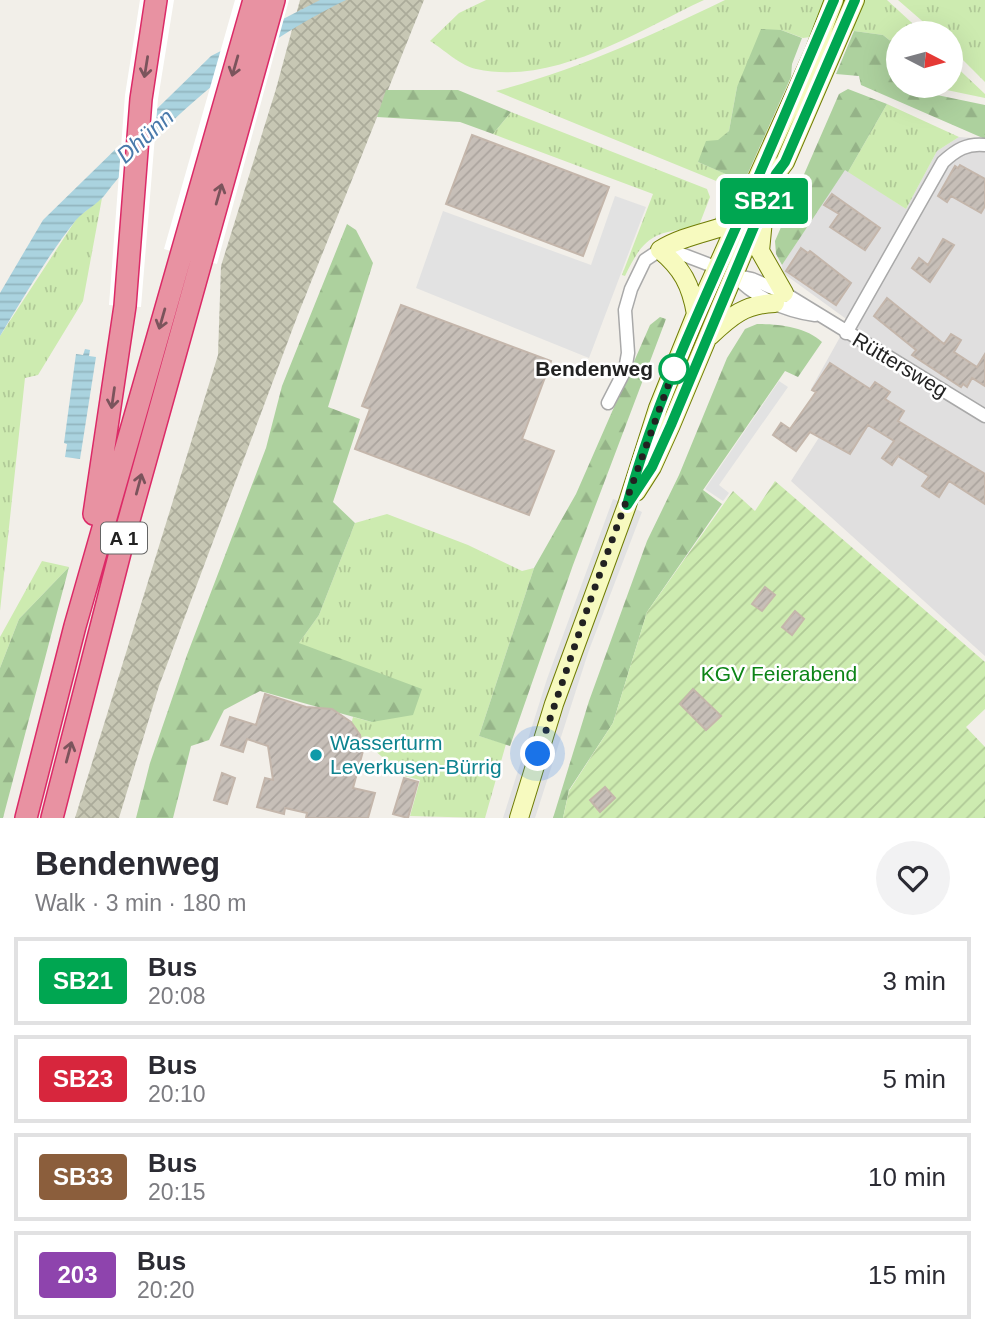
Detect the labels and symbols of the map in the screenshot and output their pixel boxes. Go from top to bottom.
north arrow [886,21,962,98]
one-way arrow [228,54,241,76]
one-way arrow [139,56,152,78]
water label: Dhünn [111,104,179,168]
line badge: SB21 [715,178,813,224]
one-way arrow [213,183,226,205]
one-way arrow [155,308,168,330]
street label: Rüttersweg [849,327,952,402]
marker: Bendenweg [659,354,689,384]
place label: Bendenweg [535,357,653,380]
one-way arrow [107,386,120,409]
one-way arrow [133,474,146,496]
road number: A 1 [101,523,147,554]
park label: KGV Feierabend [701,662,857,685]
place label: Wasserturm Leverkusen-Bürrig [330,731,502,778]
your location [520,736,555,771]
one-way arrow [63,741,76,764]
marker: Wasserturm Leverkusen-Bürrig [308,747,324,763]

